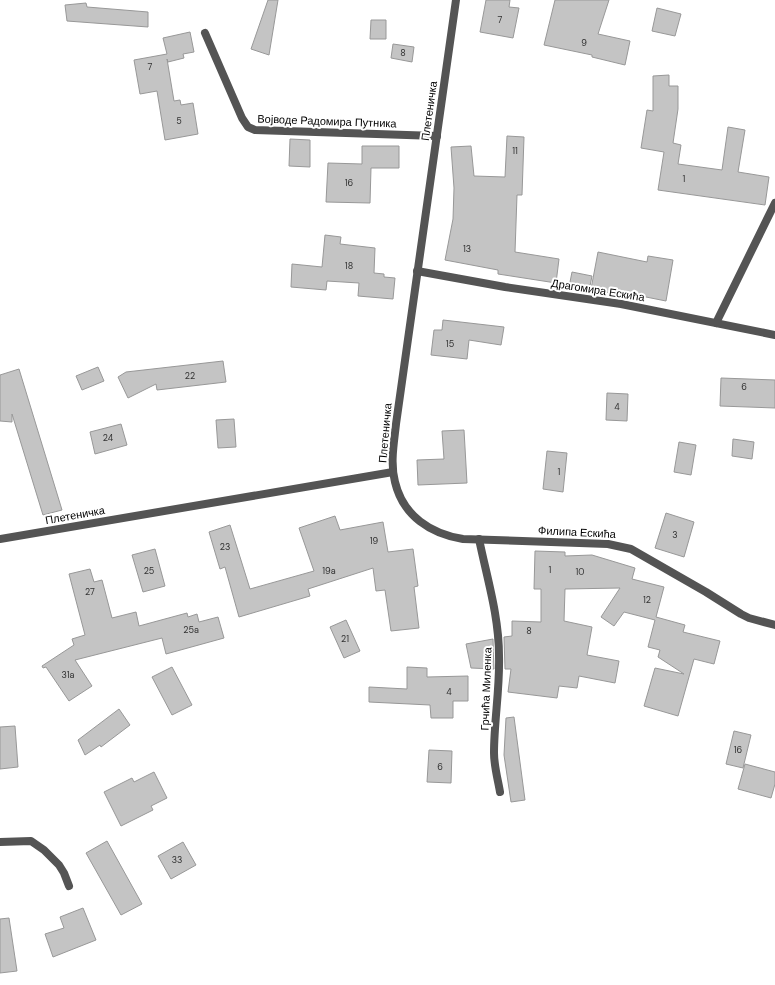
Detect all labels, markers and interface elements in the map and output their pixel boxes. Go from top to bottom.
house number: 7 [498,14,503,26]
house number: 9 [581,37,587,49]
house number: 8 [400,47,406,59]
house number: 7 [148,61,153,73]
street label: Плетеничка [418,79,440,142]
street label: Војводе Радомира Путника [257,112,398,130]
house number: 5 [176,115,182,127]
house number: 11 [512,145,518,157]
house number: 1 [683,173,686,185]
house number: 16 [345,177,354,189]
house number: 13 [463,243,471,255]
house number: 18 [345,260,353,272]
street label: Драгомира Ескића [550,276,647,304]
house number: 15 [446,338,454,350]
house number: 22 [185,370,195,382]
house number: 6 [741,381,747,393]
house number: 4 [614,401,620,413]
street label: Плетеничка [375,402,395,464]
house number: 24 [103,432,114,444]
house number: 1 [558,466,561,478]
street label: Плетеничка [44,503,107,527]
street label: Филипа Ескића [538,523,617,541]
house number: 3 [672,529,678,541]
house number: 19 [370,535,379,547]
house number: 23 [220,541,230,553]
house number: 1 [549,564,552,576]
house number: 25 [144,565,154,577]
house number: 19a [322,565,336,577]
house number: 10 [576,566,584,578]
house number: 27 [85,586,95,598]
house number: 12 [643,594,651,606]
house number: 25a [183,624,199,636]
house number: 8 [526,625,532,637]
house number: 21 [341,633,349,645]
street label: Грчића Миленка [478,646,494,731]
house number: 31a [62,669,75,681]
house number: 4 [446,686,452,698]
house number: 16 [734,744,743,756]
house number: 6 [437,761,443,773]
house number: 33 [172,854,182,866]

